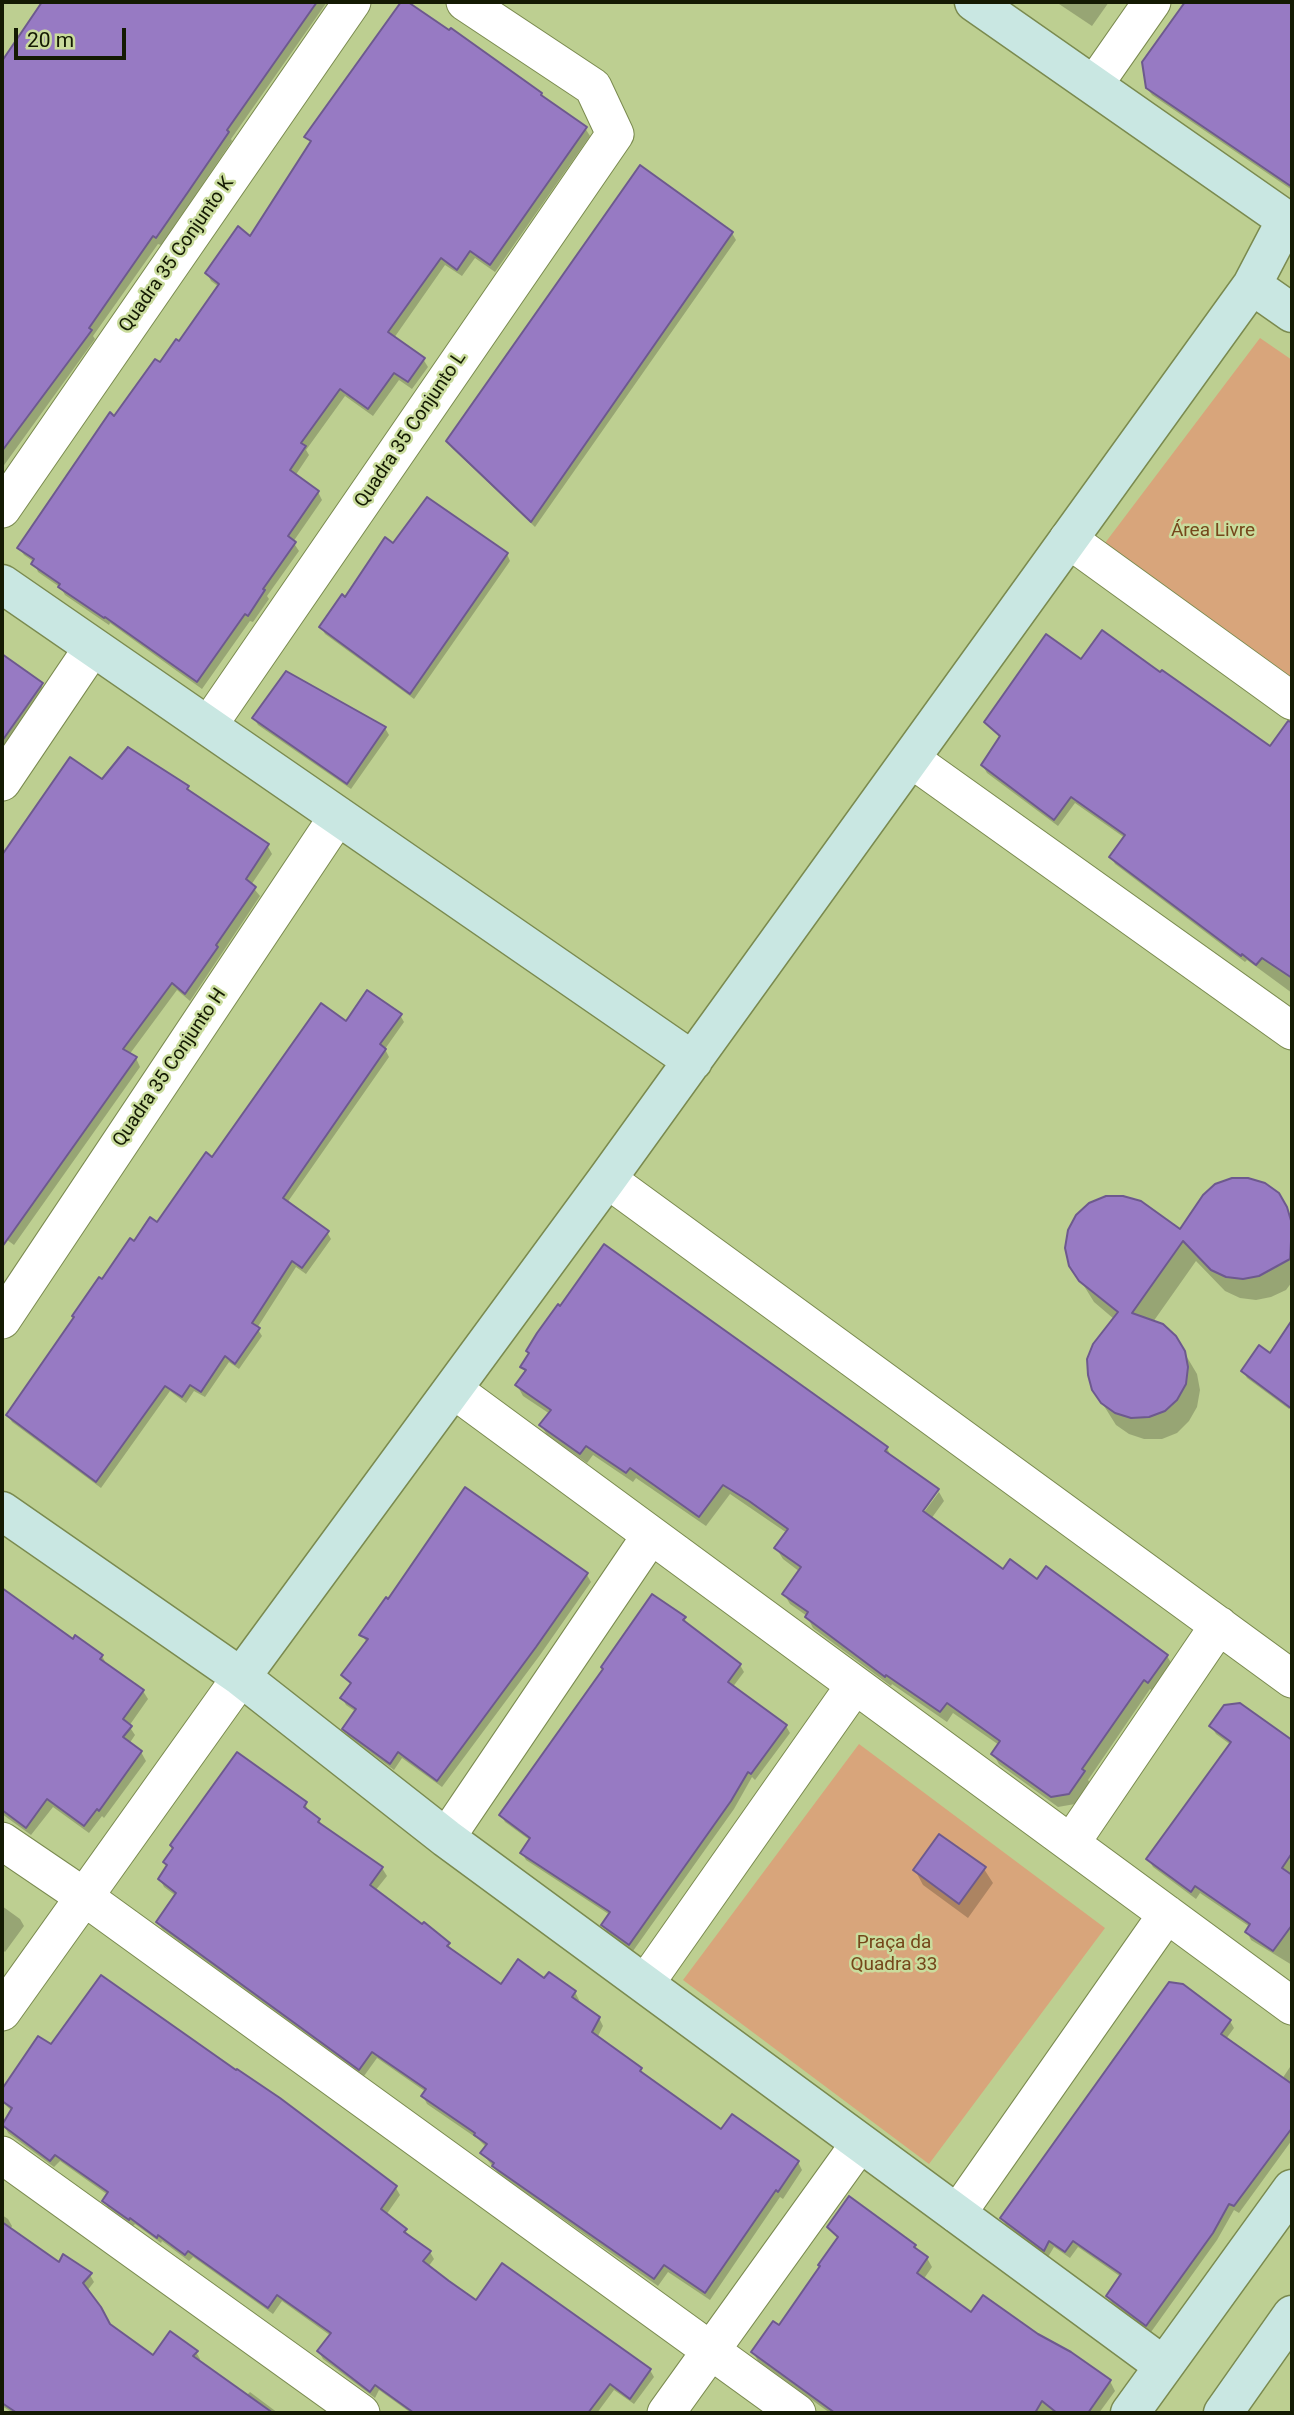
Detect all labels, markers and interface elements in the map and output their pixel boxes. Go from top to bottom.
scale bar [18,14,130,58]
text: 20 m [27,28,74,52]
street label: Quadra 35 Conjunto K [115,173,239,337]
street label: Quadra 35 Conjunto L [350,348,472,512]
park label: Área Livre [1171,520,1255,542]
street label: Quadra 35 Conjunto H [109,984,231,1152]
park label: Praça da Quadra 33 [850,1932,938,1976]

